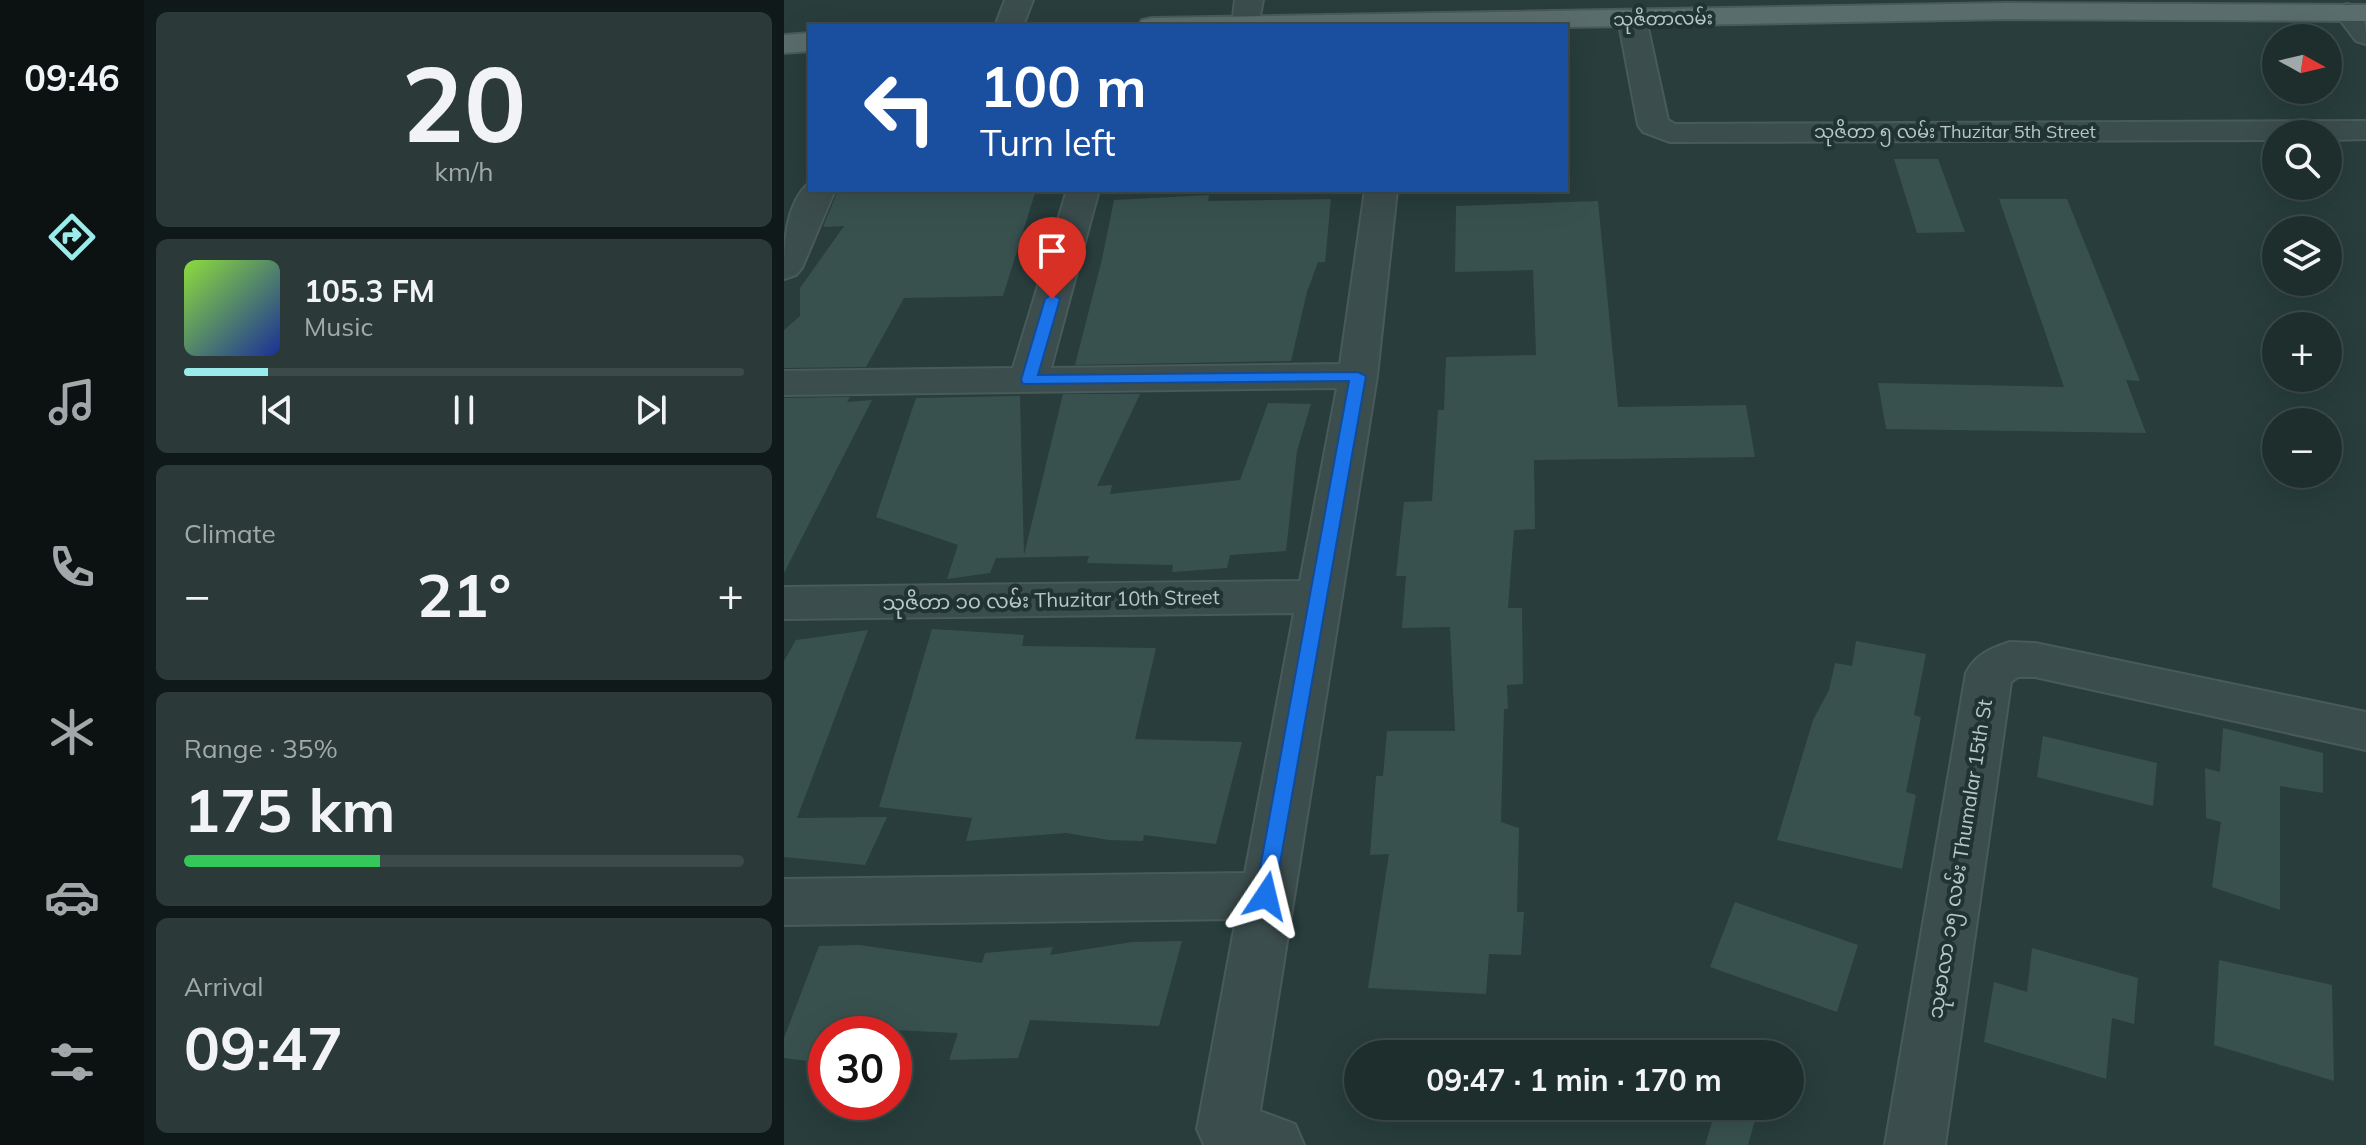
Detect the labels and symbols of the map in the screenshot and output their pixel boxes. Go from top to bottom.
street label: သုဇိတာလမ်း [1613,4,1713,35]
north arrow [2262,24,2342,104]
street label: သုဇိတာ ၅ လမ်း Thuzitar 5th Street [1814,118,2096,147]
pin [1018,217,1086,299]
street label: သုဇိတာ ၁၀ လမ်း Thuzitar 10th Street [882,583,1220,620]
street label: သုမာလာ ၁၅ လမ်း Thumalar 15th St [1921,697,2002,1021]
position arrow [1224,854,1308,938]
speed limit sign: 30 [808,1016,912,1120]

